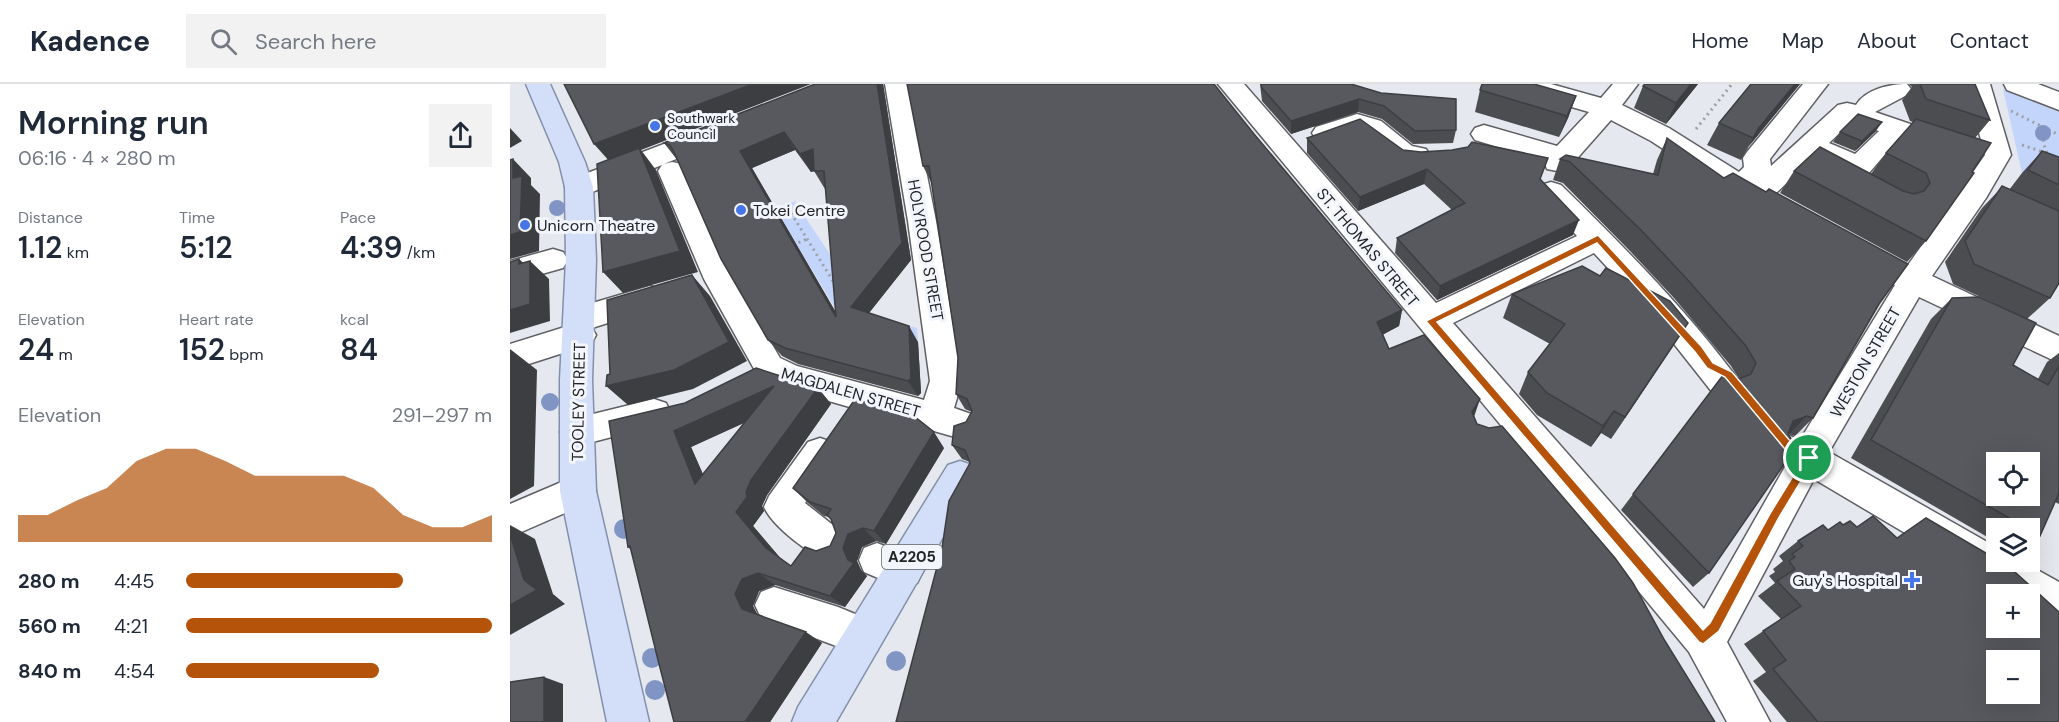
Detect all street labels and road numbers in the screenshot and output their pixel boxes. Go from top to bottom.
street label: HOLYROOD STREET [903,178,948,323]
street label: ST. THOMAS STREET [1312,184,1423,311]
street label: WESTON STREET [1825,303,1906,421]
street label: TOOLEY STREET [567,342,590,462]
street label: MAGDALEN STREET [779,363,923,422]
road number: A2205 [882,545,942,569]

